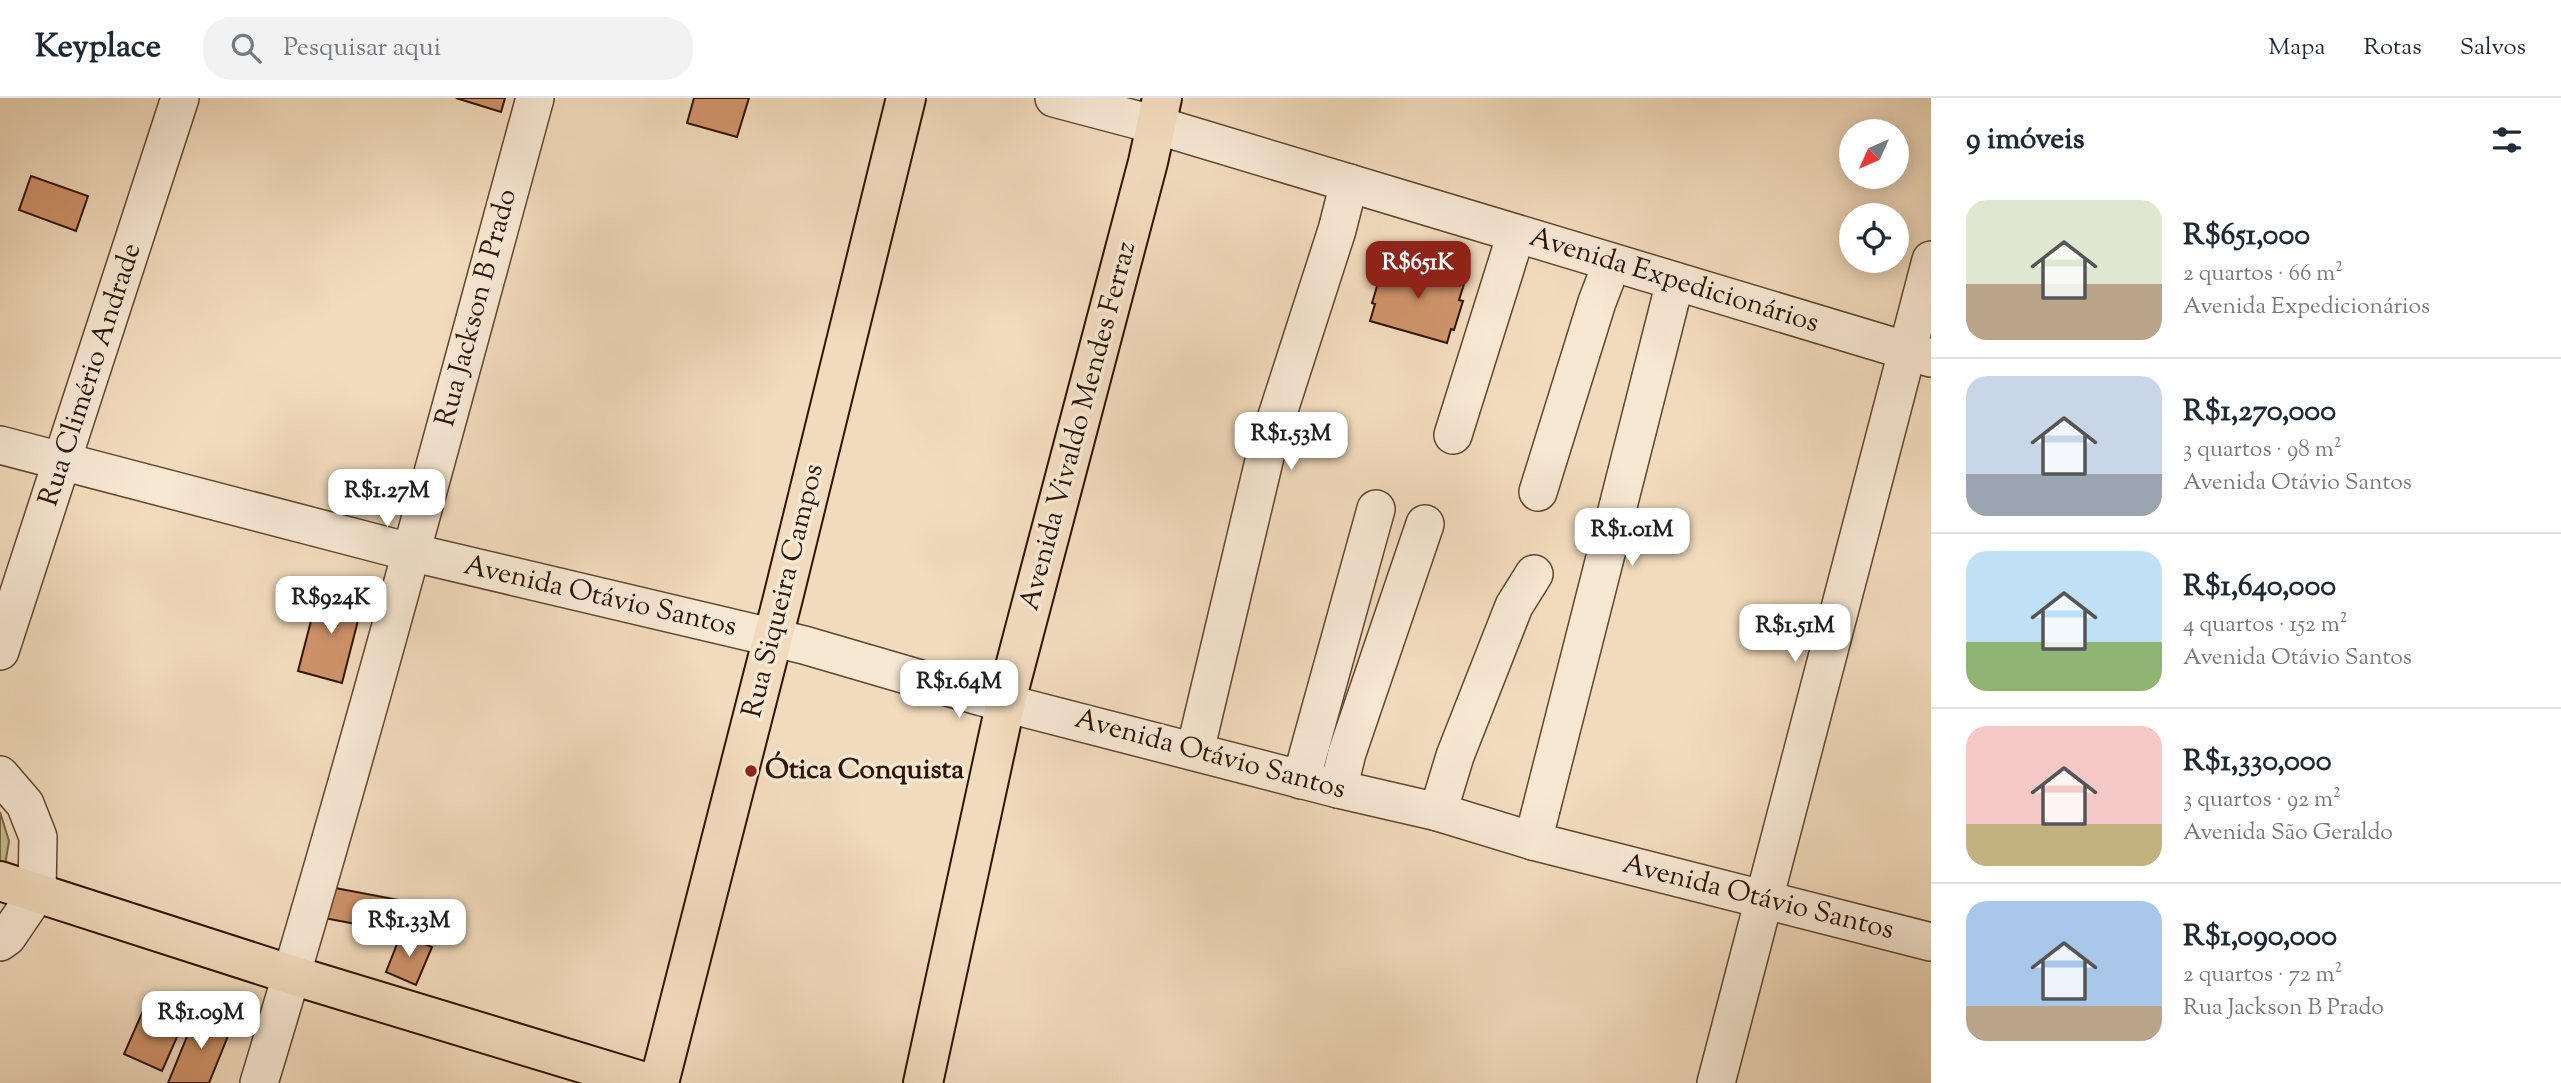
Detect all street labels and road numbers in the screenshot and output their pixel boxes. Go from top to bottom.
street label: Rua Jackson B Prado [426,185,528,431]
street label: Avenida Expedicionários [1524,218,1824,344]
street label: Avenida Vivaldo Mendes Ferraz [1010,237,1148,615]
street label: Rua Climério Andrade [30,238,152,512]
street label: Rua Siqueira Campos [733,460,835,722]
street label: Avenida Otávio Santos [460,546,740,648]
street label: Avenida Otávio Santos [1070,700,1350,810]
street label: Avenida Otávio Santos [1618,845,1898,951]

